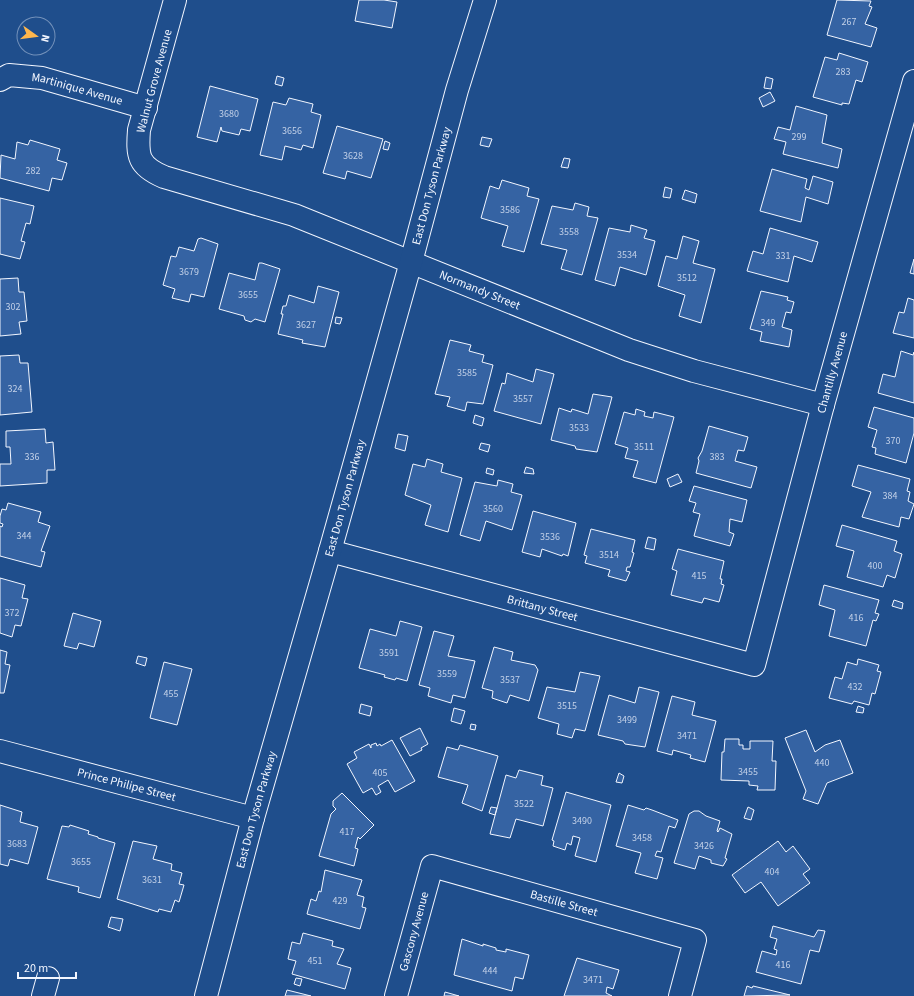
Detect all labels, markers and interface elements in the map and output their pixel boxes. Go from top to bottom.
house number: 267 [842,15,856,29]
north arrow [16,16,56,56]
street label: Walnut Grove Avenue [132,27,177,135]
text: N [37,33,53,44]
house number: 283 [836,65,850,79]
street label: Martinique Avenue [31,69,125,110]
house number: 3680 [219,107,239,121]
house number: 3656 [282,124,302,138]
street label: East Don Tyson Parkway [408,125,456,247]
house number: 299 [792,130,806,144]
house number: 3628 [343,149,363,163]
house number: 282 [26,164,40,178]
house number: 3586 [500,203,520,217]
house number: 3558 [559,225,579,239]
house number: 3534 [617,248,637,262]
house number: 331 [776,249,790,263]
house number: 3679 [179,265,199,279]
street label: Normandy Street [437,266,523,314]
house number: 3512 [677,271,697,285]
house number: 3655 [238,288,258,302]
house number: 302 [6,300,20,314]
house number: 349 [761,316,775,330]
house number: 3627 [296,318,316,332]
street label: Chantilly Avenue [813,330,852,415]
house number: 3585 [457,366,477,380]
house number: 324 [8,382,22,396]
house number: 3557 [513,392,533,406]
house number: 3533 [569,421,589,435]
house number: 370 [886,434,900,448]
street label: East Don Tyson Parkway [321,437,370,559]
house number: 3511 [634,440,654,454]
house number: 336 [25,450,39,464]
house number: 383 [710,450,724,464]
house number: 384 [883,489,897,503]
house number: 3560 [483,502,503,516]
house number: 344 [17,529,31,543]
house number: 3536 [540,530,560,544]
house number: 3514 [599,548,619,562]
house number: 400 [868,559,882,573]
house number: 415 [692,569,706,583]
street label: Brittany Street [505,591,580,626]
house number: 372 [5,606,19,620]
house number: 416 [849,611,863,625]
house number: 3591 [379,646,399,660]
house number: 3559 [437,667,457,681]
house number: 3537 [500,673,520,687]
house number: 432 [848,680,862,694]
house number: 455 [164,687,178,701]
house number: 3515 [557,699,577,713]
house number: 3499 [617,713,637,727]
house number: 3471 [677,729,697,743]
street label: East Don Tyson Parkway [232,749,281,870]
house number: 440 [815,756,829,770]
street label: Prince Philipe Street [75,764,178,806]
house number: 3455 [738,765,758,779]
house number: 405 [373,766,387,780]
house number: 3522 [514,797,534,811]
house number: 3490 [572,814,592,828]
house number: 417 [340,825,354,839]
house number: 3458 [632,831,652,845]
house number: 3683 [7,837,27,851]
house number: 3426 [694,839,714,853]
house number: 3655 [71,855,91,869]
house number: 404 [765,865,779,879]
house number: 3631 [142,873,162,887]
street label: Bastille Street [528,886,600,921]
street label: Gascony Avenue [395,890,433,973]
house number: 429 [333,894,347,908]
scale bar [18,954,76,980]
house number: 451 [308,954,322,968]
house number: 416 [776,958,790,972]
text: 20 m [24,960,48,977]
house number: 444 [483,964,497,978]
house number: 3471 [583,973,603,987]

